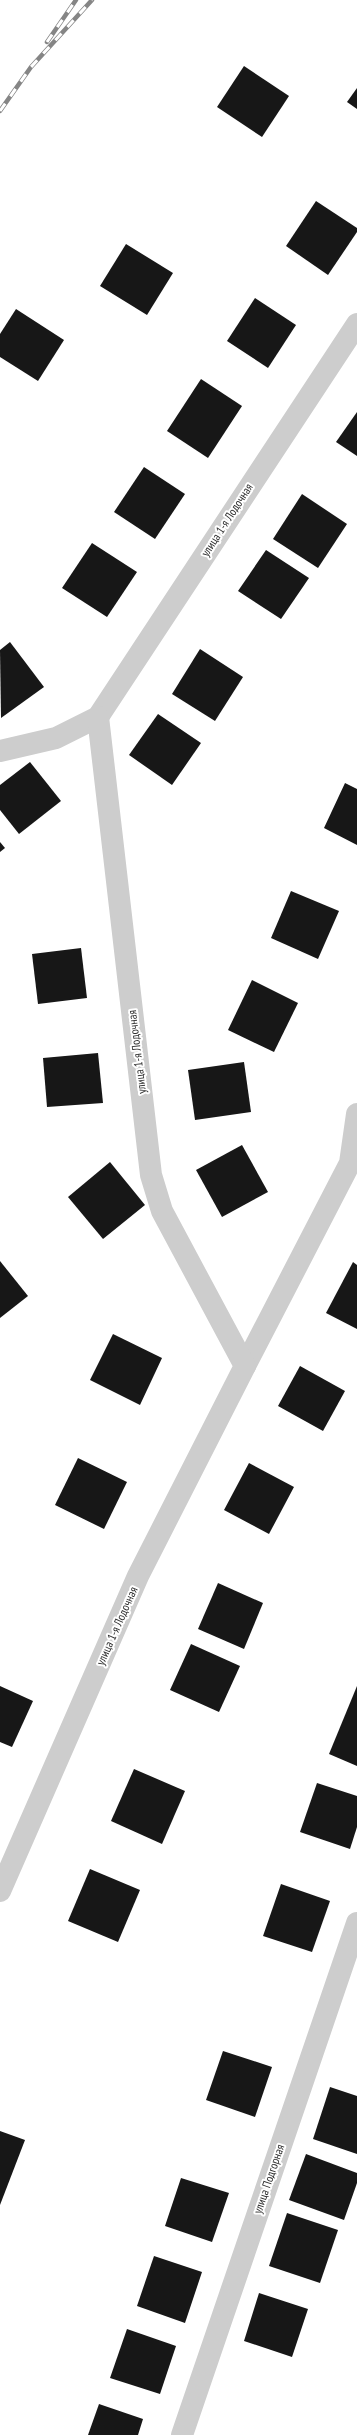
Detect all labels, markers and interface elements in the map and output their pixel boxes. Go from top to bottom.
street label: улица 1-я Лодочная [197,480,256,559]
street label: улица 1-я Лодочная [124,1009,149,1095]
street label: улица 1-я Лодочная [93,1584,141,1667]
street label: улица Подгорная [250,2142,288,2216]

